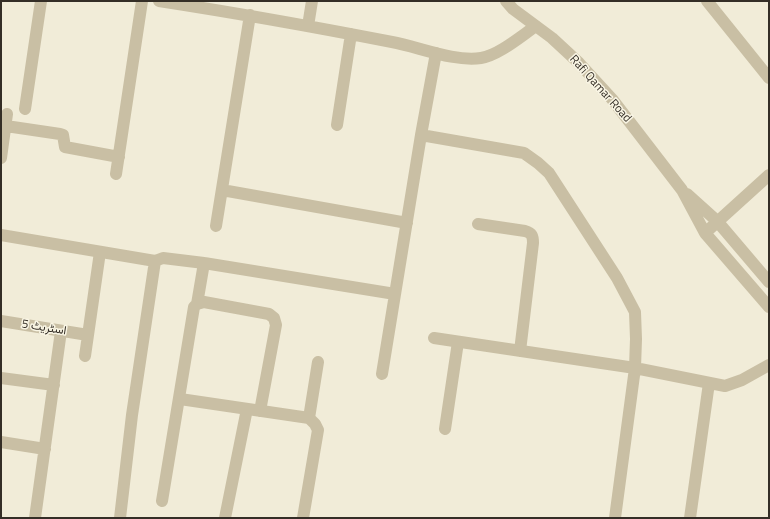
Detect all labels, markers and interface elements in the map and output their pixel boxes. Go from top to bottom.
street label: Rafi Qamar Road [566,52,634,126]
street label: اسٹریٹ 5 [21,317,67,339]

